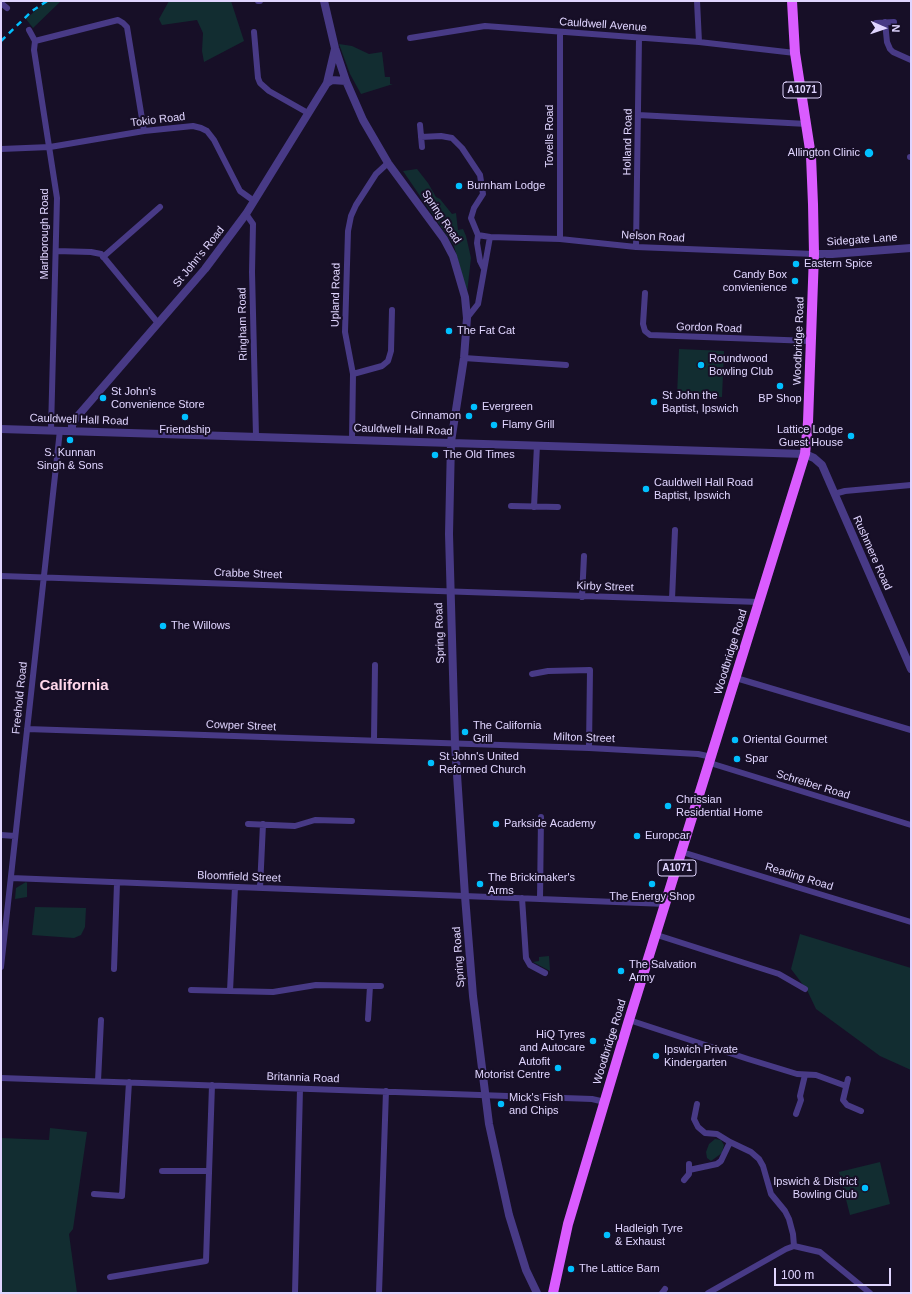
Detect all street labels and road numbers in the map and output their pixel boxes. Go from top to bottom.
street label: Cauldwell Avenue [559,15,647,35]
road number: A1071 [783,82,821,98]
street label: Tovells Road [543,105,557,167]
street label: Holland Road [621,109,635,175]
street label: Tokio Road [130,110,186,130]
street label: Marlborough Road [38,188,52,280]
street label: Spring Road [418,188,464,246]
street label: St John's Road [171,224,227,290]
street label: Nelson Road [621,229,685,245]
street label: Sidegate Lane [826,231,898,249]
street label: Upland Road [329,263,343,327]
street label: Ringham Road [236,287,250,361]
street label: Woodbridge Road [791,297,807,385]
street label: Gordon Road [676,320,742,336]
street label: Cauldwell Hall Road [29,412,129,428]
street label: Cauldwell Hall Road [353,422,453,438]
street label: Rushmere Road [850,514,894,592]
street label: Crabbe Street [214,566,282,582]
street label: Kirby Street [576,579,634,595]
street label: Spring Road [432,602,448,664]
street label: Woodbridge Road [712,608,750,696]
street label: Freehold Road [10,661,30,735]
street label: Cowper Street [206,718,276,734]
street label: Milton Street [553,730,615,746]
street label: Schreiber Road [775,768,851,802]
road number: A1071 [658,860,696,876]
street label: Reading Road [763,860,835,894]
street label: Bloomfield Street [197,869,281,885]
street label: Spring Road [450,926,468,988]
street label: Woodbridge Road [591,998,629,1086]
street label: Britannia Road [266,1070,340,1086]

